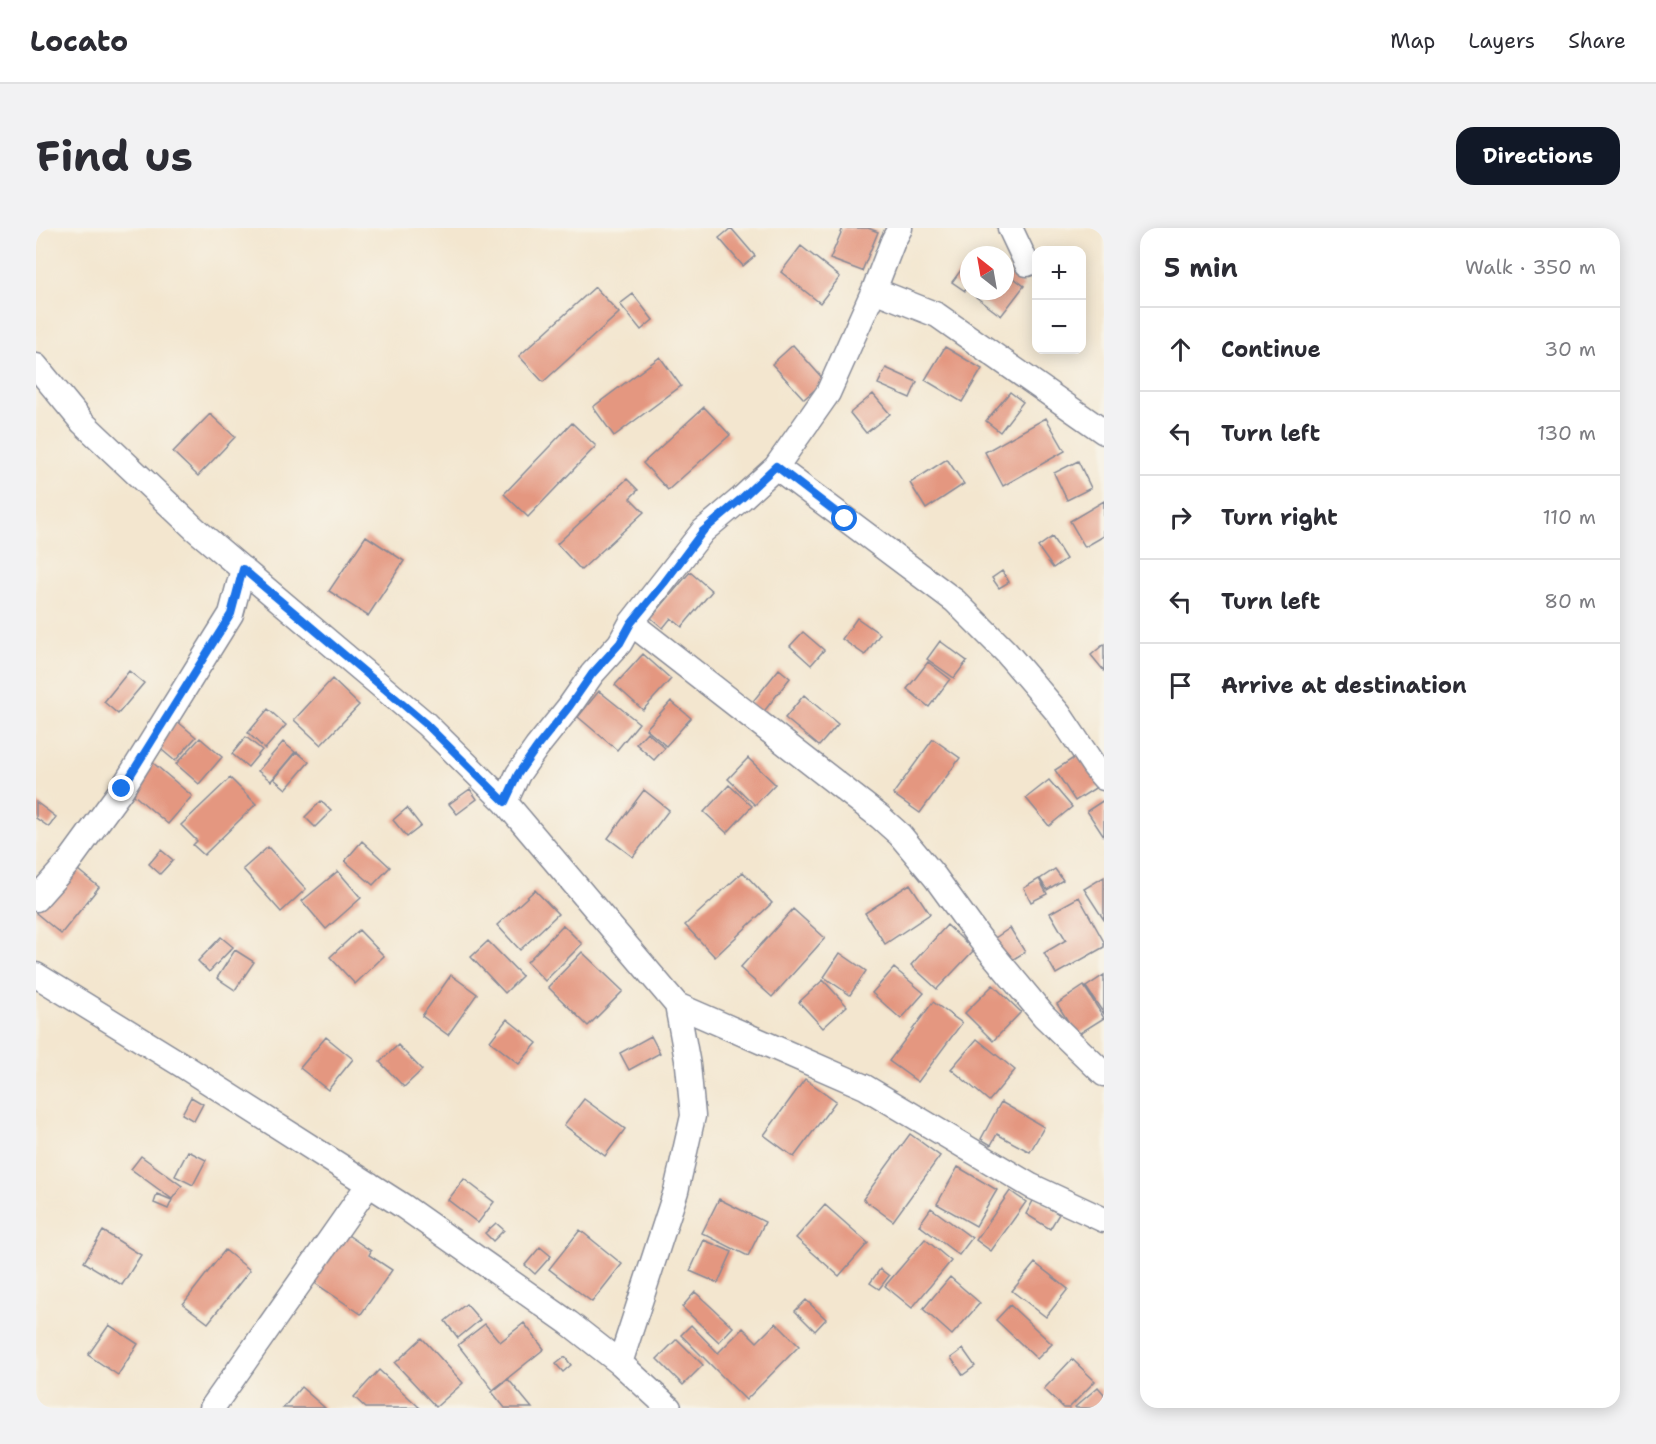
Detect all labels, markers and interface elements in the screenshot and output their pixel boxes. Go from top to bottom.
text: Locato [30,22,128,60]
text: Map [1390,27,1435,55]
text: Layers [1468,27,1535,55]
text: Share [1568,27,1626,55]
button: Directions [1456,127,1620,185]
text: Find us [36,128,193,184]
north arrow [960,246,1014,300]
map controls [1032,246,1086,354]
button: + [1032,246,1086,300]
text: 5 min [1164,250,1238,285]
text: Walk · 350 m [1465,254,1596,280]
button: − [1032,300,1086,354]
icon: ahead [1164,333,1197,366]
text: Continue [1221,335,1321,364]
text: 30 m [1544,336,1596,362]
icon: left [1164,417,1197,450]
text: Turn left [1221,419,1320,448]
text: 130 m [1537,420,1596,446]
icon: right [1164,501,1197,534]
text: Turn right [1221,503,1338,532]
text: 110 m [1542,504,1596,530]
route start [831,505,857,531]
icon: left [1164,585,1197,618]
text: Turn left [1221,587,1320,616]
text: 80 m [1544,588,1596,614]
icon: arrive [1164,669,1197,702]
text: Arrive at destination [1221,671,1467,700]
route end [108,775,134,801]

